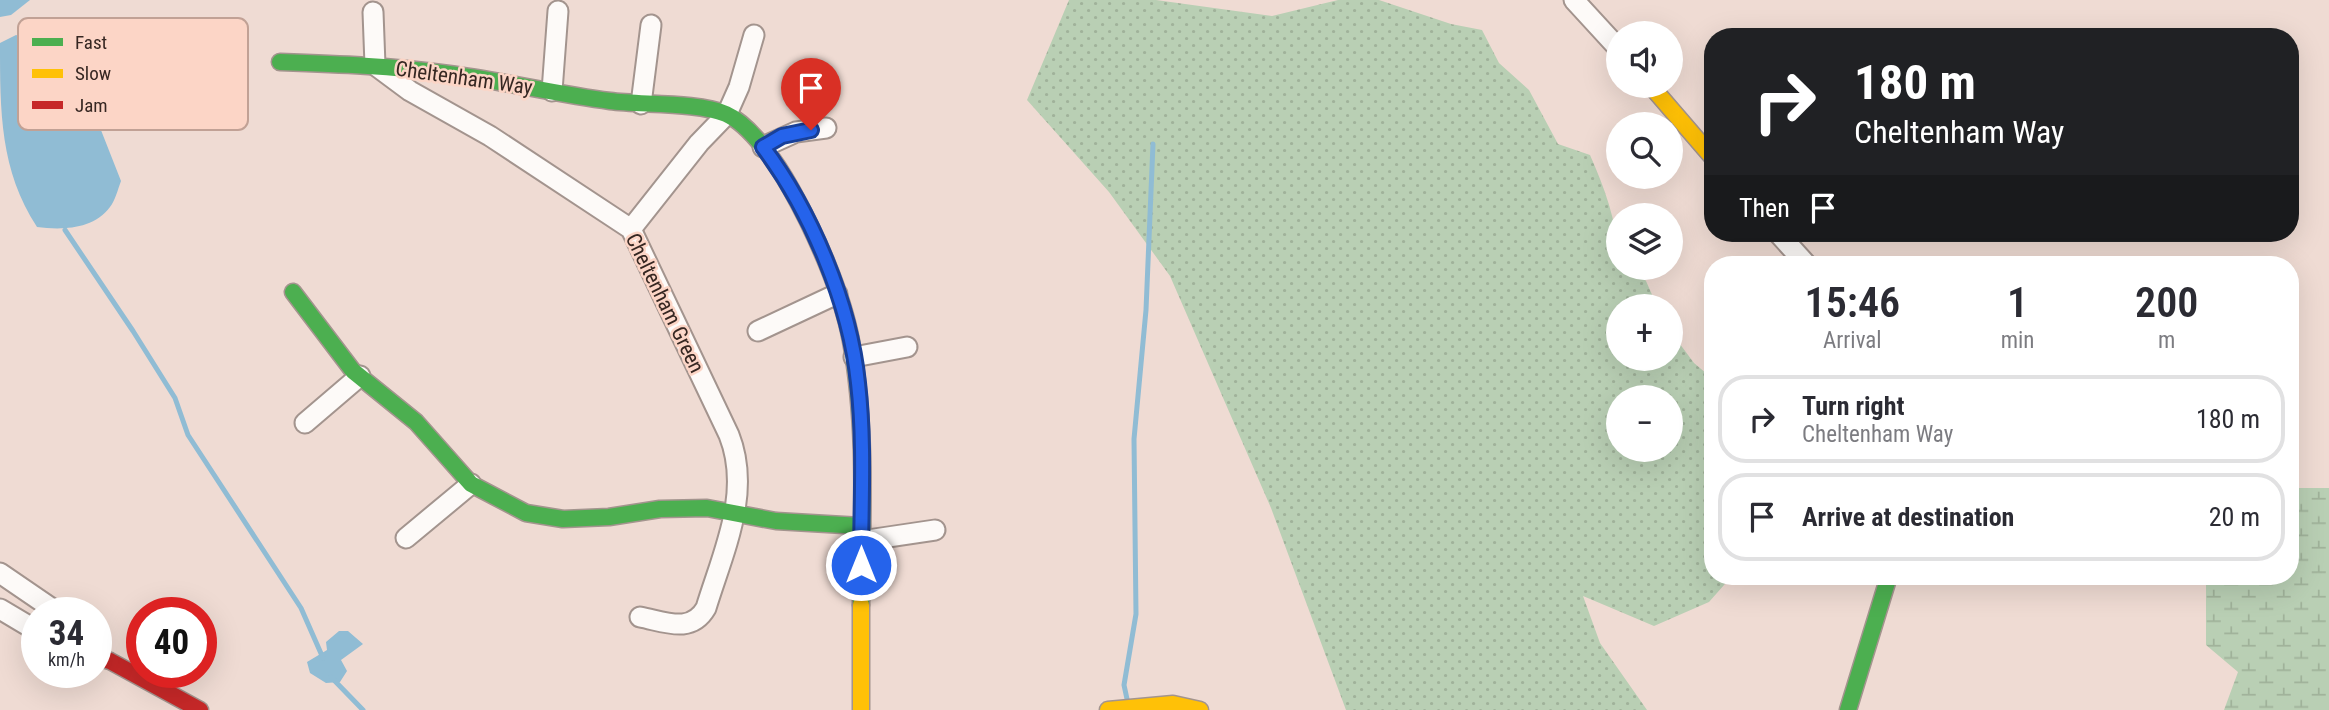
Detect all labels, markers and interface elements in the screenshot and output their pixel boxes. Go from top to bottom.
legend [18,18,248,130]
map controls [1606,21,1683,462]
button: sound [1606,21,1683,98]
text: Fast [75,31,107,54]
text: 180 m [1854,54,1976,111]
icon: right [1739,56,1830,147]
street label: Cheltenham Way [394,57,534,100]
pin [781,58,841,130]
text: Slow [75,62,111,85]
icon: arrive [792,69,830,107]
text: Jam [75,94,108,117]
button: search [1606,112,1683,189]
text: Cheltenham Way [1854,113,2064,151]
icon: arrive [1804,189,1842,227]
text: Then [1739,193,1790,223]
button: layers [1606,203,1683,280]
street label: Cheltenham Green [621,229,709,377]
text: 15:46 [1805,278,1900,327]
text: 1 [2007,278,2028,327]
text: 200 [2135,278,2198,327]
button: + [1606,294,1683,371]
text: Arrival [1823,327,1882,354]
text: min [2001,327,2034,354]
text: m [2158,327,2175,354]
button: − [1606,385,1683,462]
text: Turn right [1802,391,1904,421]
icon: right [1743,400,1781,438]
text: 180 m [2196,404,2260,434]
text: Cheltenham Way [1802,421,1953,448]
icon: arrive [1743,498,1781,536]
text: Arrive at destination [1802,502,2014,532]
text: 20 m [2209,502,2260,532]
position arrow [824,528,898,602]
speed limit sign: 40 [126,597,217,688]
text: 34 [49,613,84,654]
text: km/h [48,649,85,670]

